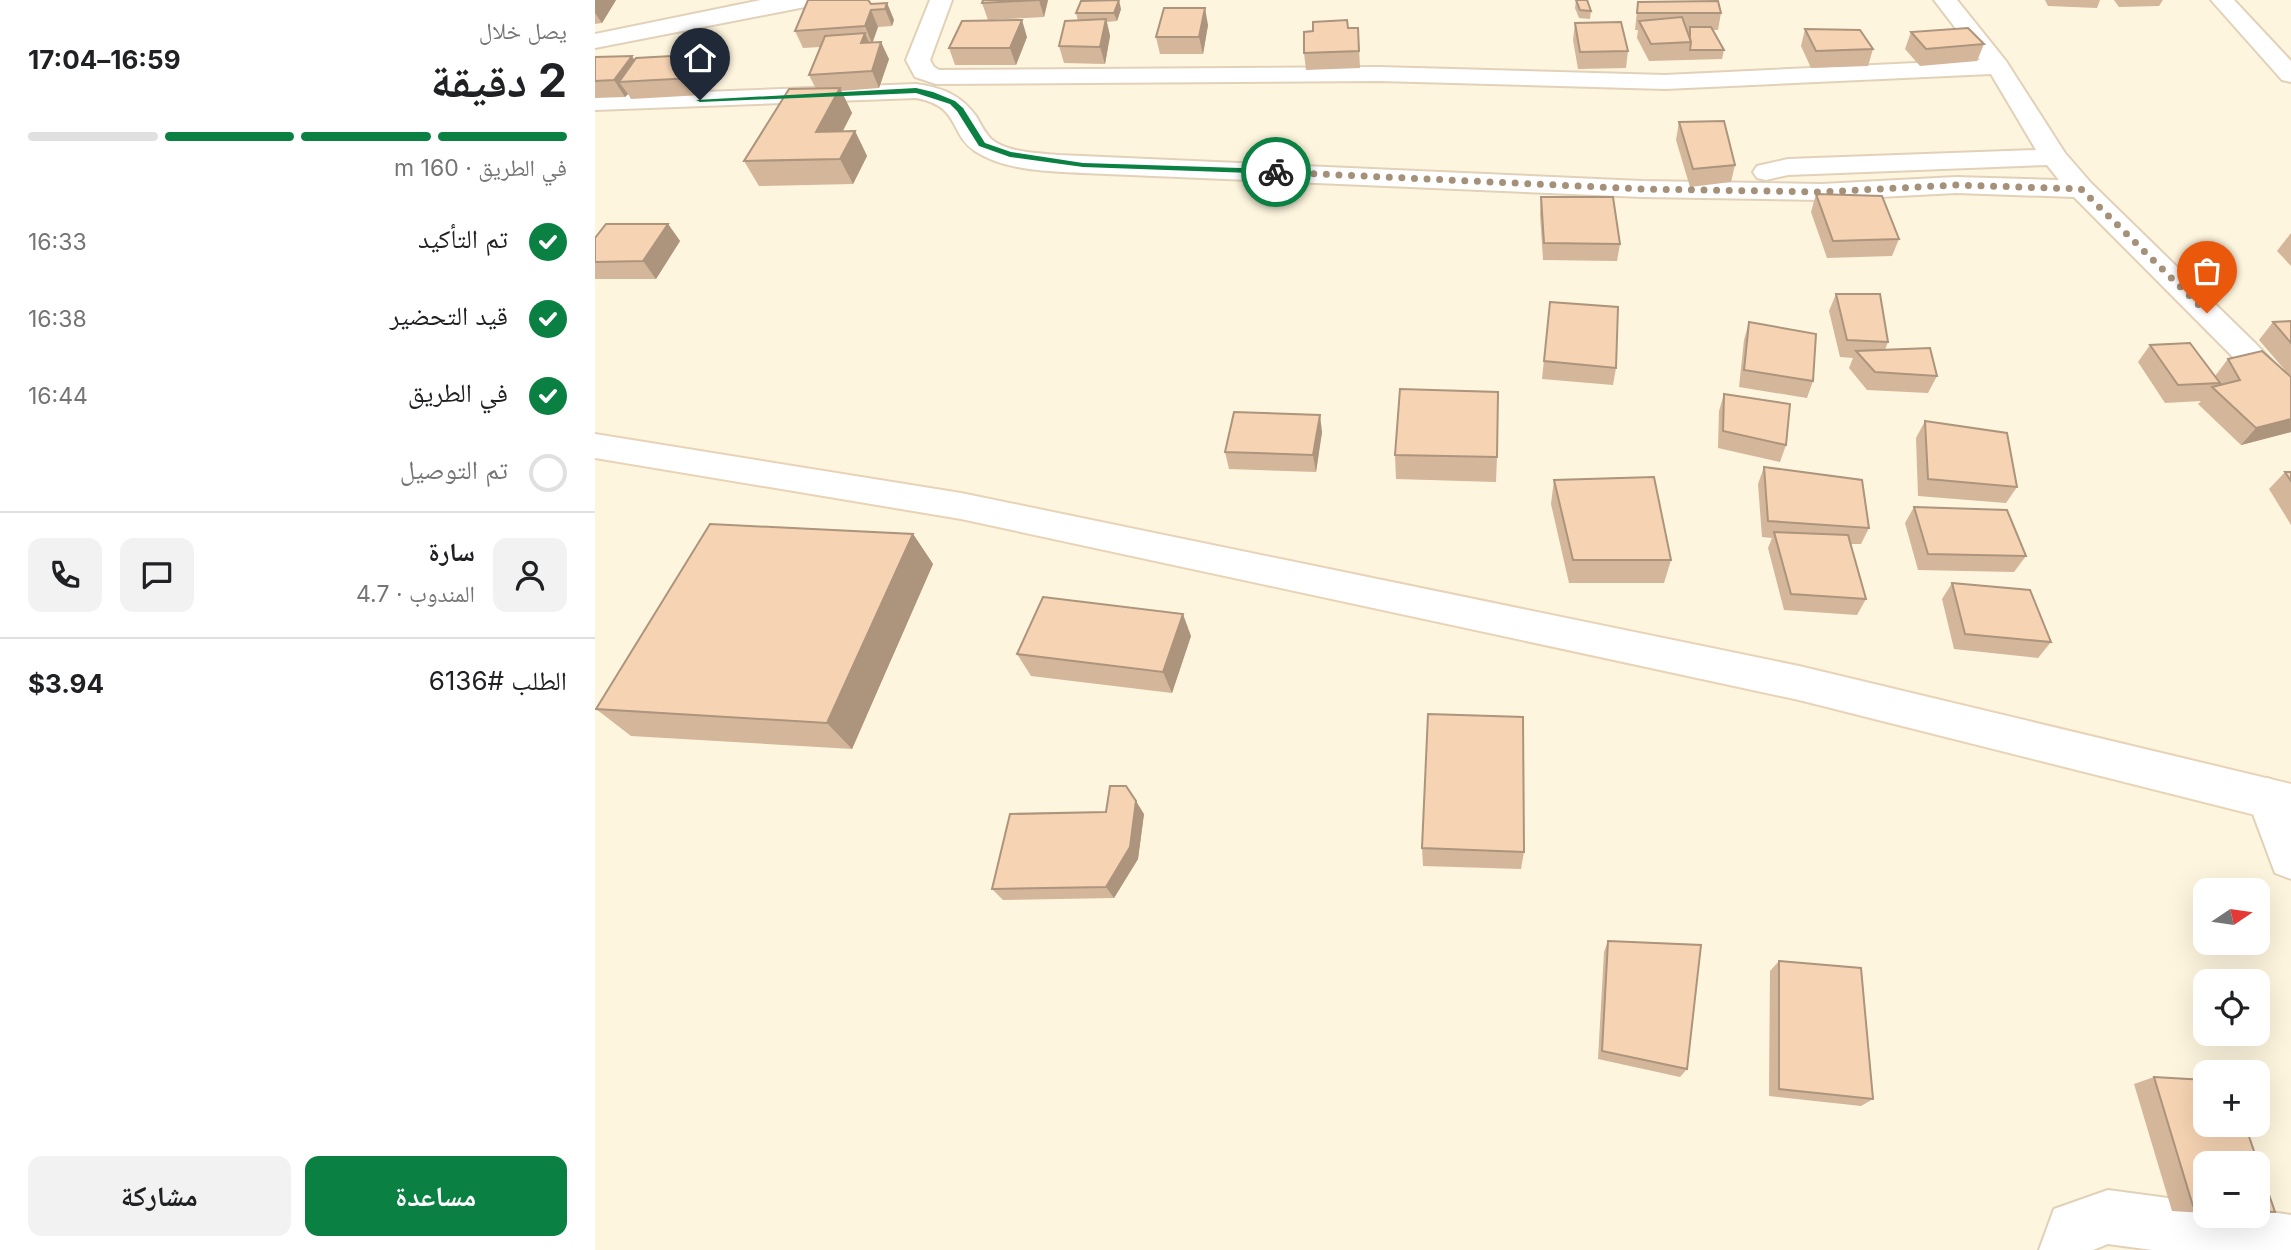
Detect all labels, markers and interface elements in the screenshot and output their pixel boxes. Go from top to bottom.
text: يصل خلال [479,17,567,45]
pin [670,28,730,100]
icon: home [681,39,719,77]
text: 16:59–17:04 [28,44,181,75]
text: 2 دقيقة [431,52,567,108]
courier [1241,137,1311,207]
icon: bike [1257,153,1295,191]
text: في الطريق · 160 m [394,154,567,182]
text: تم التأكيد [418,223,508,254]
icon: check [529,223,567,261]
text: 16:33 [28,228,87,256]
pin [2177,241,2237,313]
icon: bag [2188,252,2226,290]
text: قيد التحضير [390,300,508,331]
icon: check [529,300,567,338]
text: 16:38 [28,305,87,333]
text: في الطريق [408,377,508,408]
icon: check [529,377,567,415]
text: 16:44 [28,382,88,410]
text: تم التوصيل [400,454,508,485]
text: سارة [428,536,475,567]
button: phone [28,538,102,612]
button: chat [120,538,194,612]
button: person [493,538,567,612]
text: المندوب · 4.7 [356,580,475,608]
text: الطلب #6136 [429,665,567,696]
text: $3.94 [28,668,104,699]
north arrow [2193,878,2270,956]
map controls [2193,878,2270,1228]
button: locate [2193,969,2270,1046]
button: + [2193,1060,2270,1137]
button: − [2193,1151,2270,1228]
button: مشاركة [28,1156,291,1236]
button: مساعدة [305,1156,567,1236]

